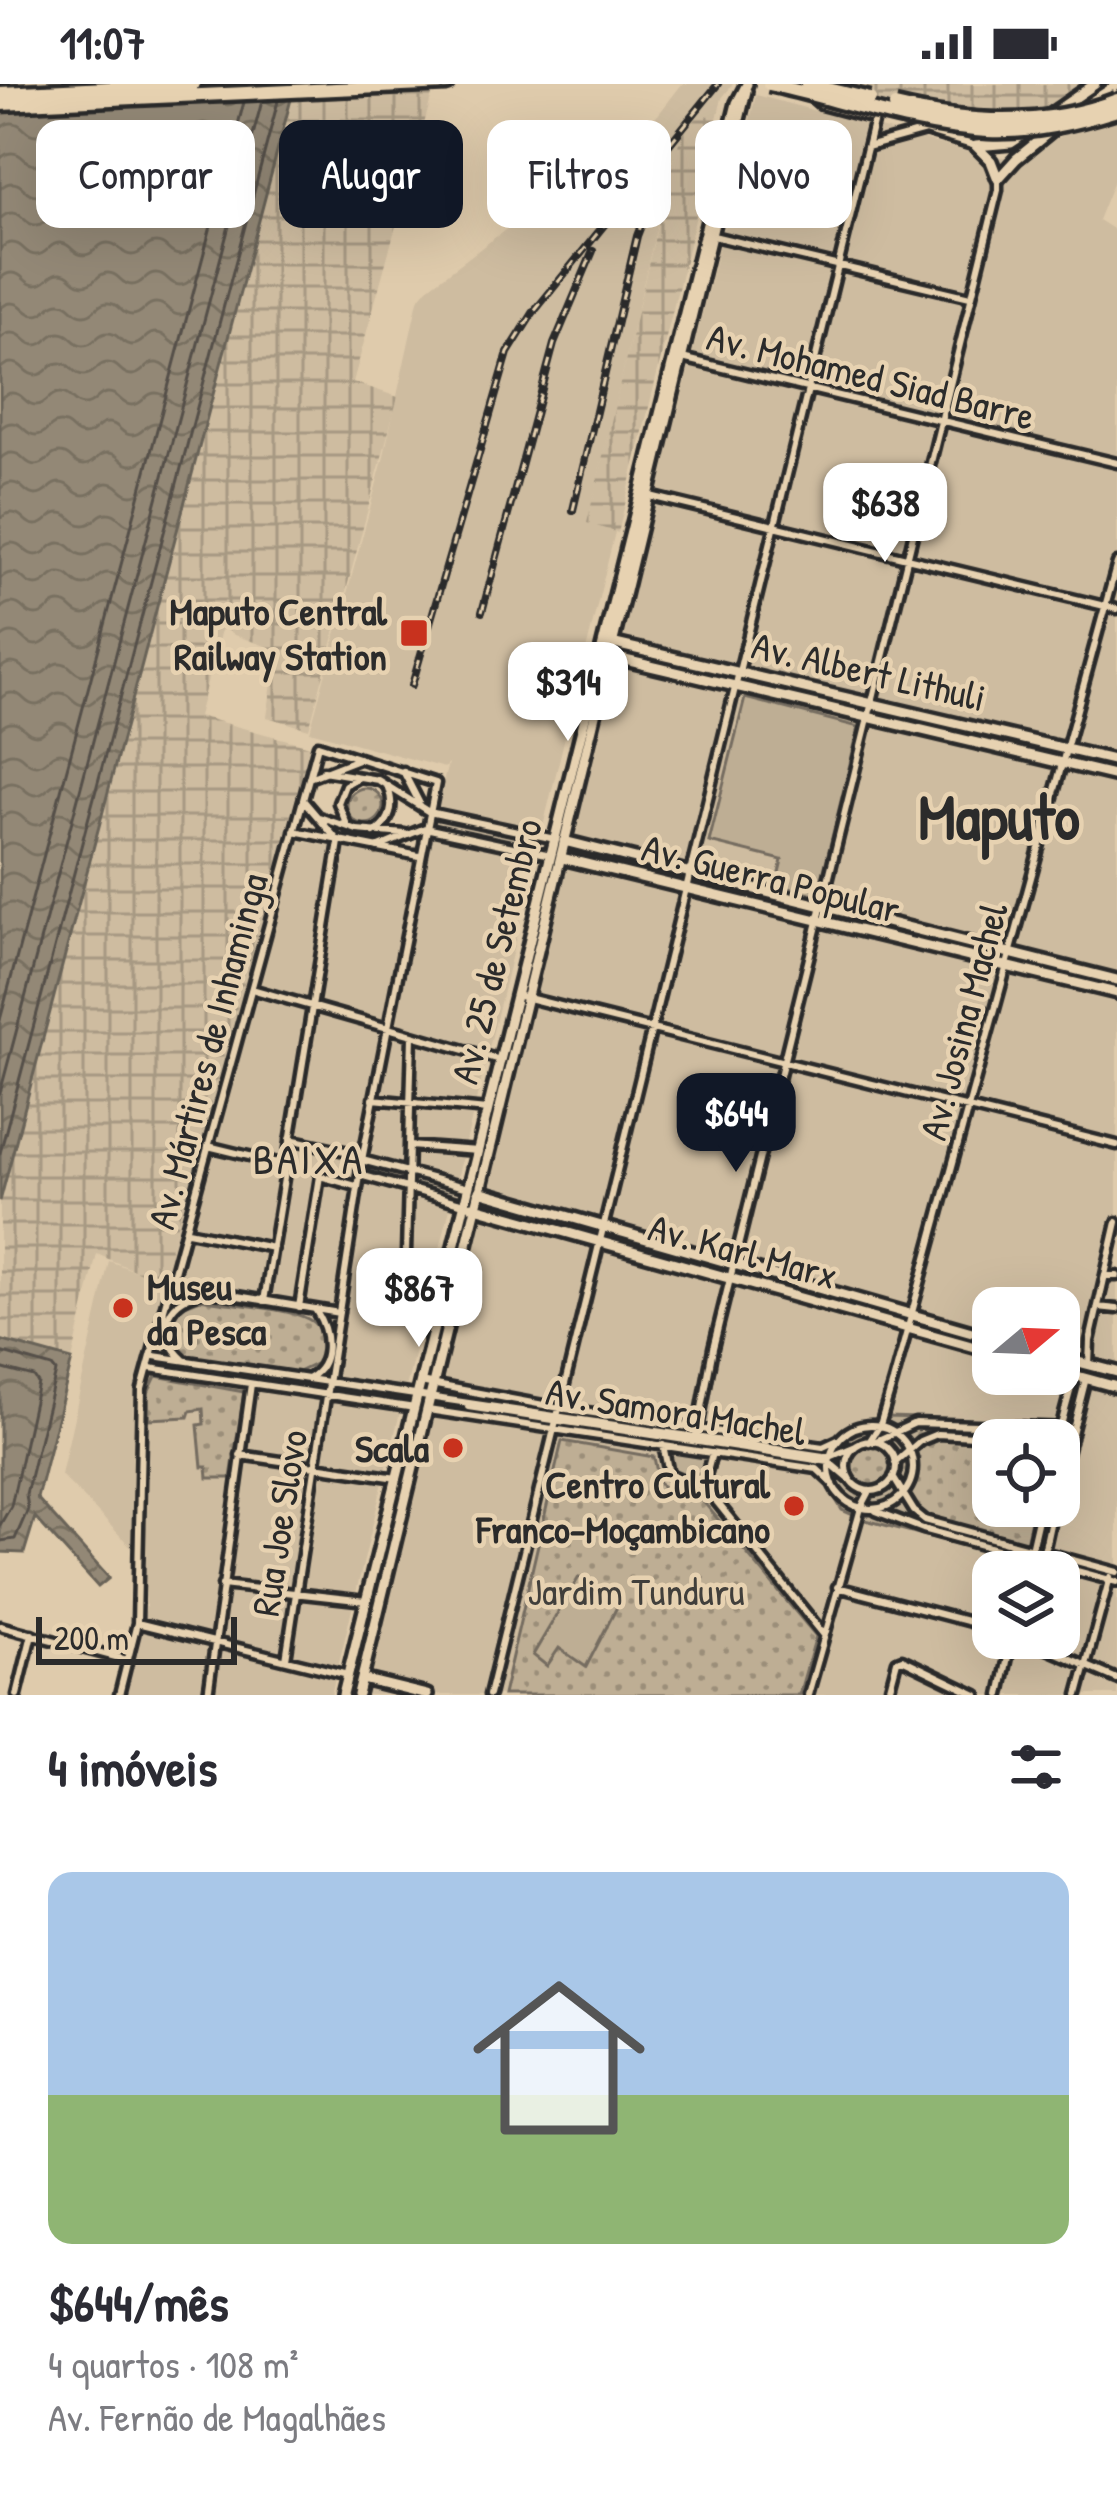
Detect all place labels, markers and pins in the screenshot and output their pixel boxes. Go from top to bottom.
pin: $638 [814,463,956,565]
place label: Maputo Central Railway Station [169,584,388,683]
marker: Maputo Central Railway Station [398,617,430,649]
pin: $314 [497,642,639,744]
pin: $644 [665,1073,807,1175]
pin: $867 [348,1248,490,1350]
place label: Museu da Pesca [147,1259,267,1357]
marker: Museu da Pesca [110,1295,136,1321]
place label: Scala [355,1421,430,1474]
marker: Scala [440,1435,466,1461]
place label: Centro Cultural Franco-Moçambicano [475,1457,771,1555]
marker: Centro Cultural Franco-Moçambicano [781,1493,807,1519]

